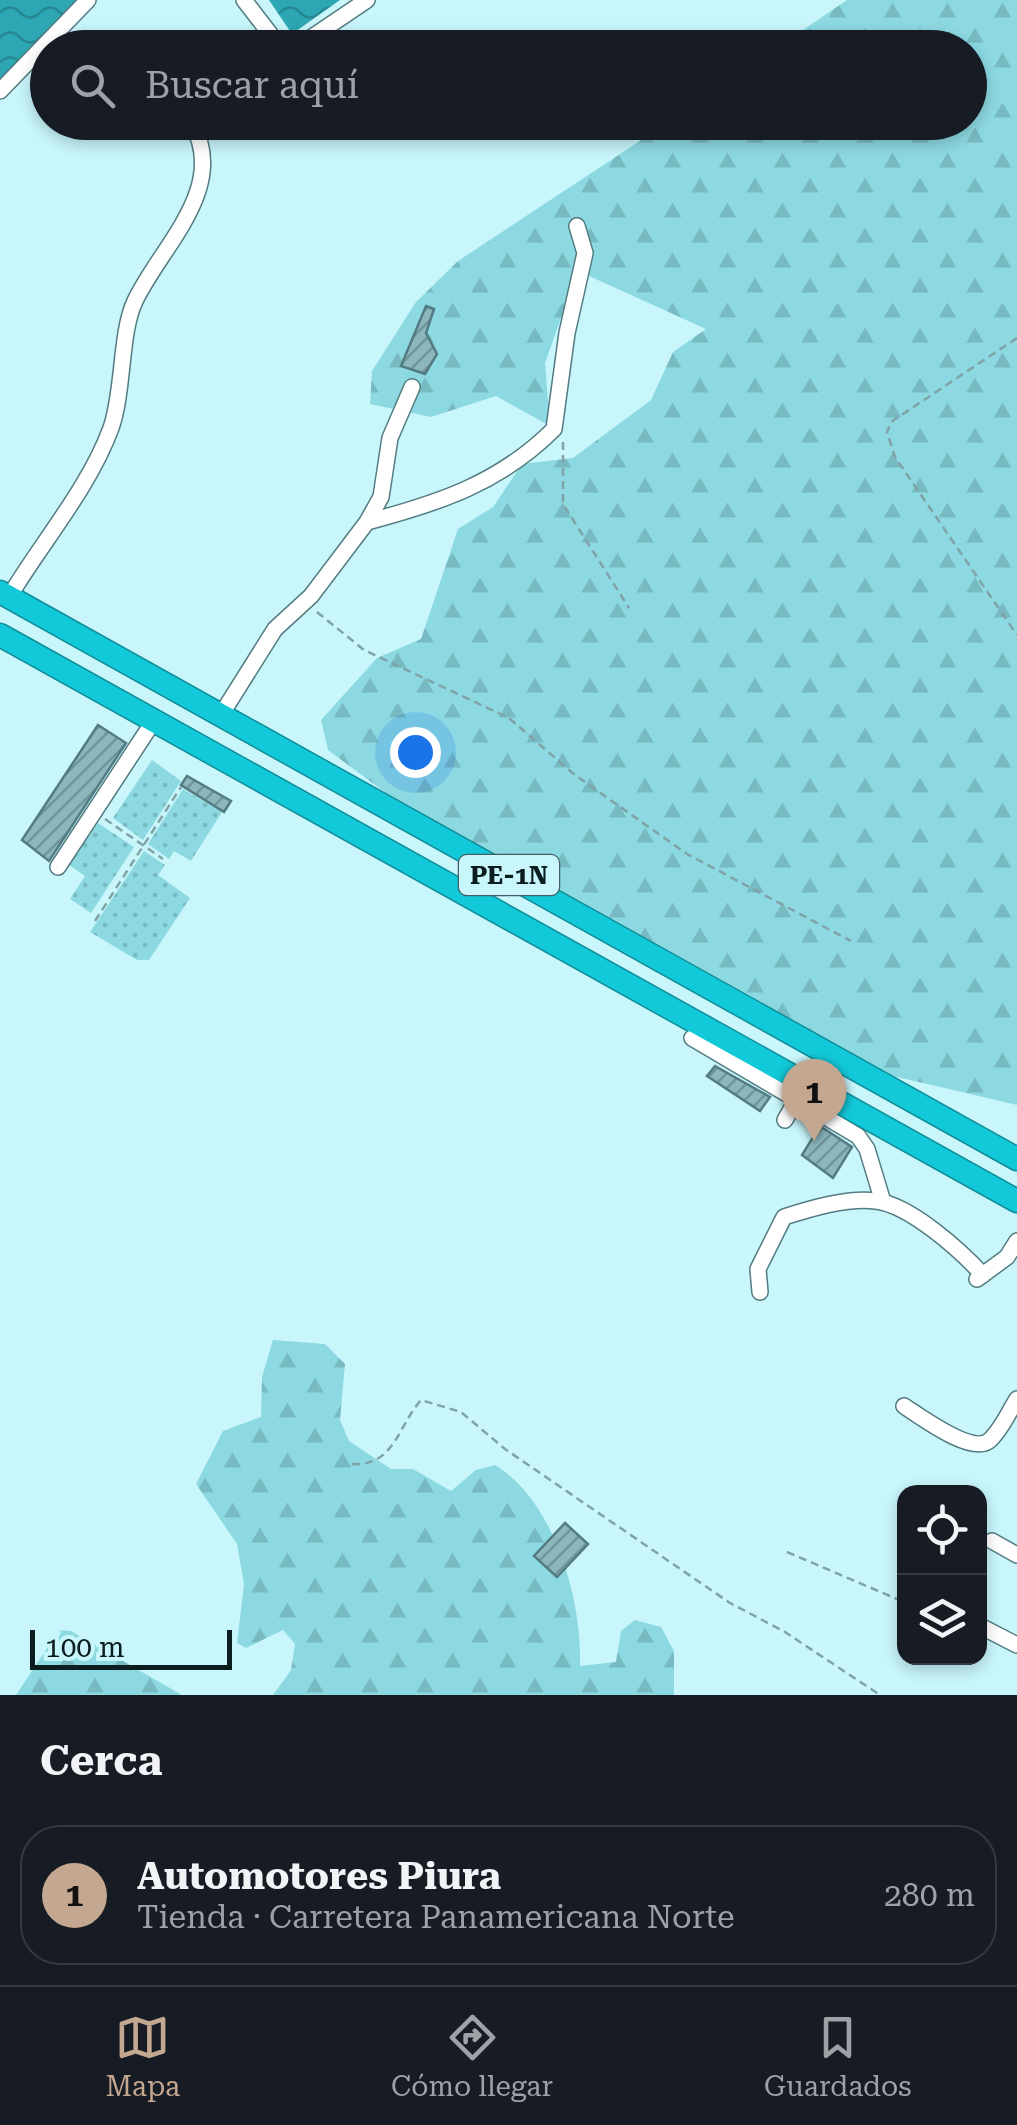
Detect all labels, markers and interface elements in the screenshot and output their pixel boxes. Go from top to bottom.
search box [30,30,987,140]
icon: search [65,58,120,113]
text: Buscar aquí [145,63,359,107]
your location [390,727,441,778]
road number: PE-1N [459,855,559,895]
pin: 1 [782,1058,846,1141]
map controls [897,1485,987,1665]
button: locate [897,1485,987,1575]
button: layers [897,1575,987,1665]
scale bar [30,1625,232,1670]
text: 100 m [45,1631,125,1664]
text: Cerca [40,1736,162,1785]
text: Automotores Piura [137,1854,501,1898]
text: 1 [66,1876,83,1914]
text: 280 m [884,1876,975,1914]
text: Tienda · Carretera Panamericana Norte [137,1898,734,1936]
tab: Mapa [105,2010,180,2103]
tab: Cómo llegar [391,2010,553,2103]
tab: Guardados [764,2010,912,2103]

